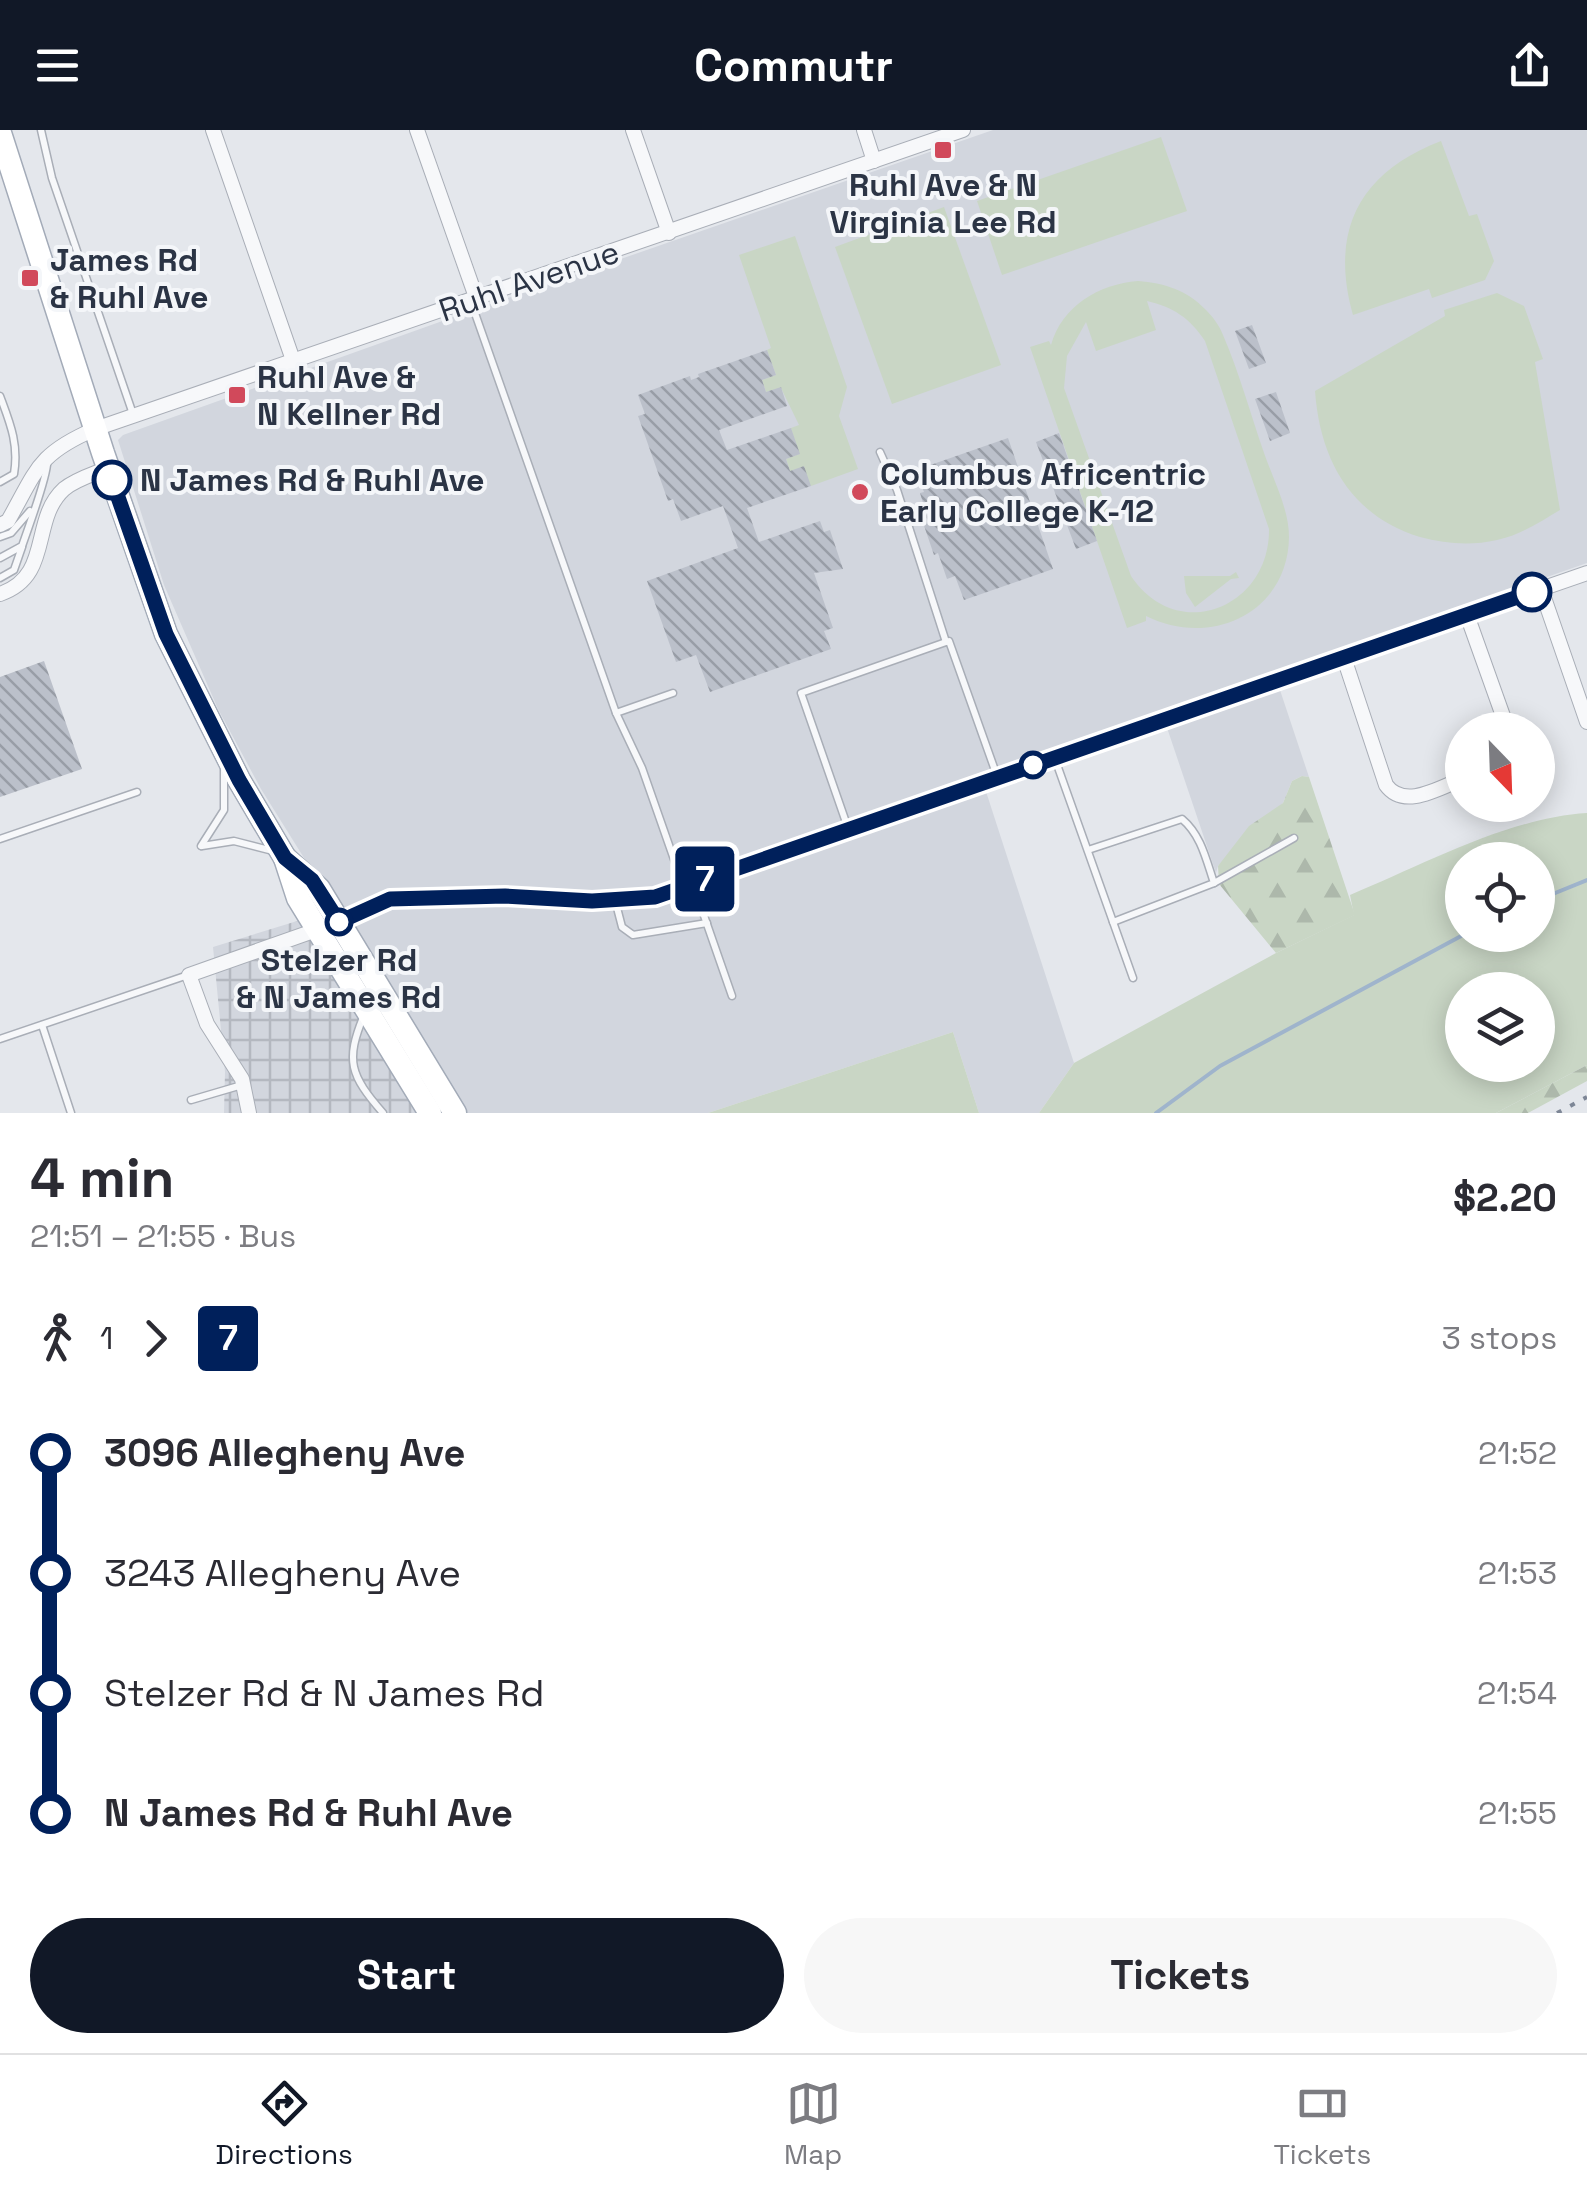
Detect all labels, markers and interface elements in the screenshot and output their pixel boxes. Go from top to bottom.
text: Commutr [694,37,893,94]
icon: menu [30,38,85,93]
icon: share [1502,38,1557,93]
marker: Ruhl Ave & N Virginia Lee Rd [932,139,954,161]
place label: Ruhl Ave & N Virginia Lee Rd [829,165,1057,242]
street label: Ruhl Avenue [434,231,624,331]
place label: James Rd & Ruhl Ave [50,240,208,317]
marker: James Rd & Ruhl Ave [19,267,41,289]
place label: Ruhl Ave & N Kellner Rd [257,357,441,434]
marker: Ruhl Ave & N Kellner Rd [226,384,248,406]
place label: Columbus Africentric Early College K-12 [880,454,1206,531]
place label: N James Rd & Ruhl Ave [140,460,484,500]
marker: N James Rd & Ruhl Ave [93,461,131,499]
marker: Columbus Africentric Early College K-12 [849,481,871,503]
unlabelled marker [1513,573,1551,611]
north arrow [1445,712,1555,822]
map controls [1445,712,1555,1082]
unlabelled marker [1020,752,1046,778]
button: locate [1445,842,1555,952]
line badge: 7 [672,846,738,912]
text: 7 [695,857,715,901]
marker: Stelzer Rd & N James Rd [326,909,352,935]
place label: Stelzer Rd & N James Rd [237,940,441,1017]
button: layers [1445,972,1555,1082]
text: 4 min [30,1143,174,1213]
text: $2.20 [1453,1174,1557,1222]
text: 21:51 – 21:55 · Bus [30,1216,296,1256]
icon: walk [30,1311,85,1366]
icon: forward [128,1311,183,1366]
text: 7 [218,1316,238,1360]
text: 1 [100,1318,113,1358]
text: 3 stops [1442,1318,1557,1358]
text: 3096 Allegheny Ave [104,1429,465,1477]
text: 21:52 [1478,1433,1557,1473]
text: 3243 Allegheny Ave [104,1549,461,1597]
text: 21:53 [1478,1553,1557,1593]
text: Stelzer Rd & N James Rd [104,1669,544,1717]
text: 21:54 [1477,1673,1557,1713]
text: N James Rd & Ruhl Ave [104,1789,513,1837]
text: 21:55 [1478,1793,1557,1833]
button: Start [30,1918,784,2033]
button: Tickets [804,1918,1557,2033]
tab: Directions [216,2076,353,2172]
tab: Map [784,2076,842,2172]
tab: Tickets [1274,2076,1371,2172]

